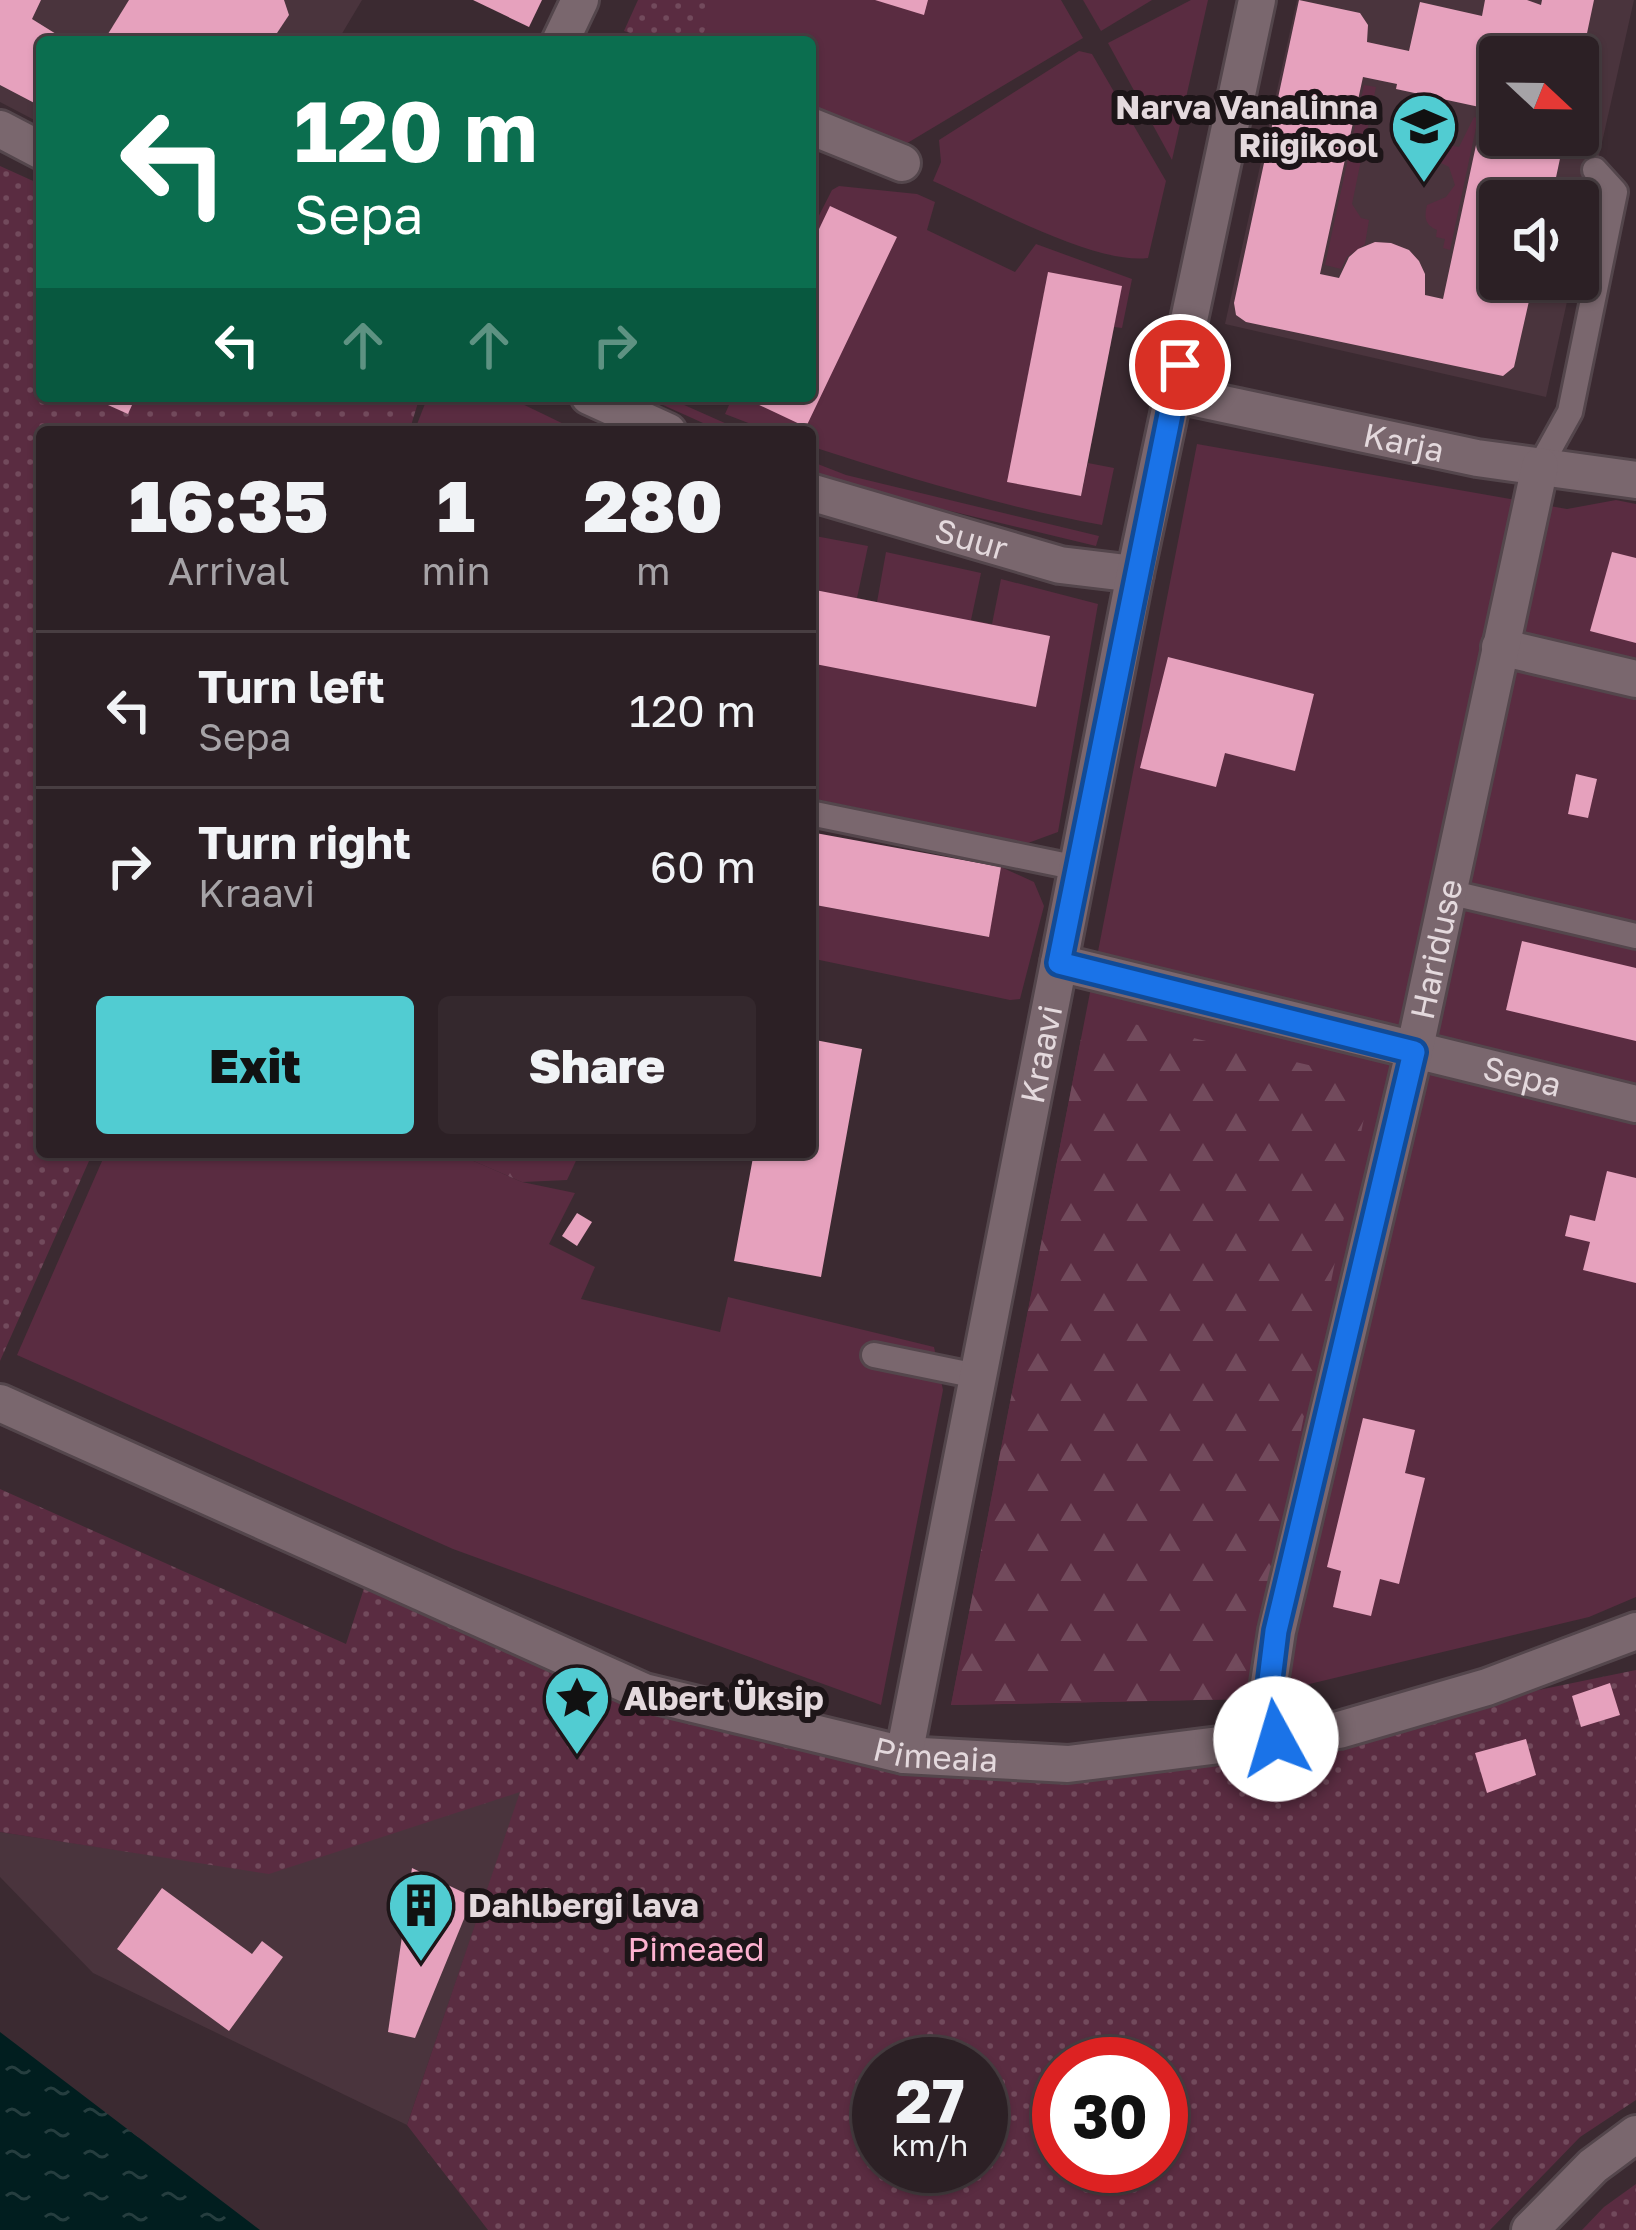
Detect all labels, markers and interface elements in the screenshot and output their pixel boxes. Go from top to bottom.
north arrow [1479,36,1599,156]
map controls [1479,36,1599,300]
text: 120 m [294,80,538,180]
icon: left [96,84,252,240]
place label: Narva Vanalinna Riigikool [1115,87,1378,164]
school or university icon: Narva Vanalinna Riigikool [1389,91,1459,185]
button: sound [1479,180,1599,300]
text: Sepa [294,181,424,246]
icon: left [204,312,270,378]
icon: ahead [330,312,396,378]
icon: ahead [456,312,522,378]
icon: right [582,312,648,378]
pin [1129,314,1231,416]
icon: arrive [1147,332,1213,398]
street label: Karja [1360,414,1448,469]
text: 16:35 [129,461,328,548]
text: 1 [437,461,475,548]
text: 280 [584,461,723,548]
street label: Suur [930,510,1012,568]
text: Arrival [168,547,290,594]
text: min [421,547,490,594]
text: m [636,547,670,594]
text: Turn left [198,659,385,713]
icon: left [96,677,162,743]
text: 120 m [629,683,756,737]
text: Sepa [198,713,292,760]
text: Turn right [198,815,411,869]
icon: right [96,833,162,899]
text: 60 m [650,839,756,893]
text: Kraavi [198,869,315,916]
street label: Hariduse [1402,875,1470,1023]
button: Exit [96,996,414,1134]
button: Share [438,996,756,1134]
street label: Kraavi [1012,1002,1069,1107]
street label: Sepa [1479,1047,1566,1104]
place icon: Albert Üksip [542,1663,612,1757]
position arrow [1213,1676,1339,1802]
place label: Albert Üksip [624,1678,824,1717]
street label: Pimeaia [869,1728,999,1779]
building icon: Dahlbergi lava [386,1870,456,1964]
place label: Dahlbergi lava [468,1885,699,1924]
park label: Pimeaed [628,1929,764,1968]
speed limit sign: 30 [1032,2037,1188,2193]
text: 27 [895,2064,965,2136]
text: km/h [892,2127,968,2163]

